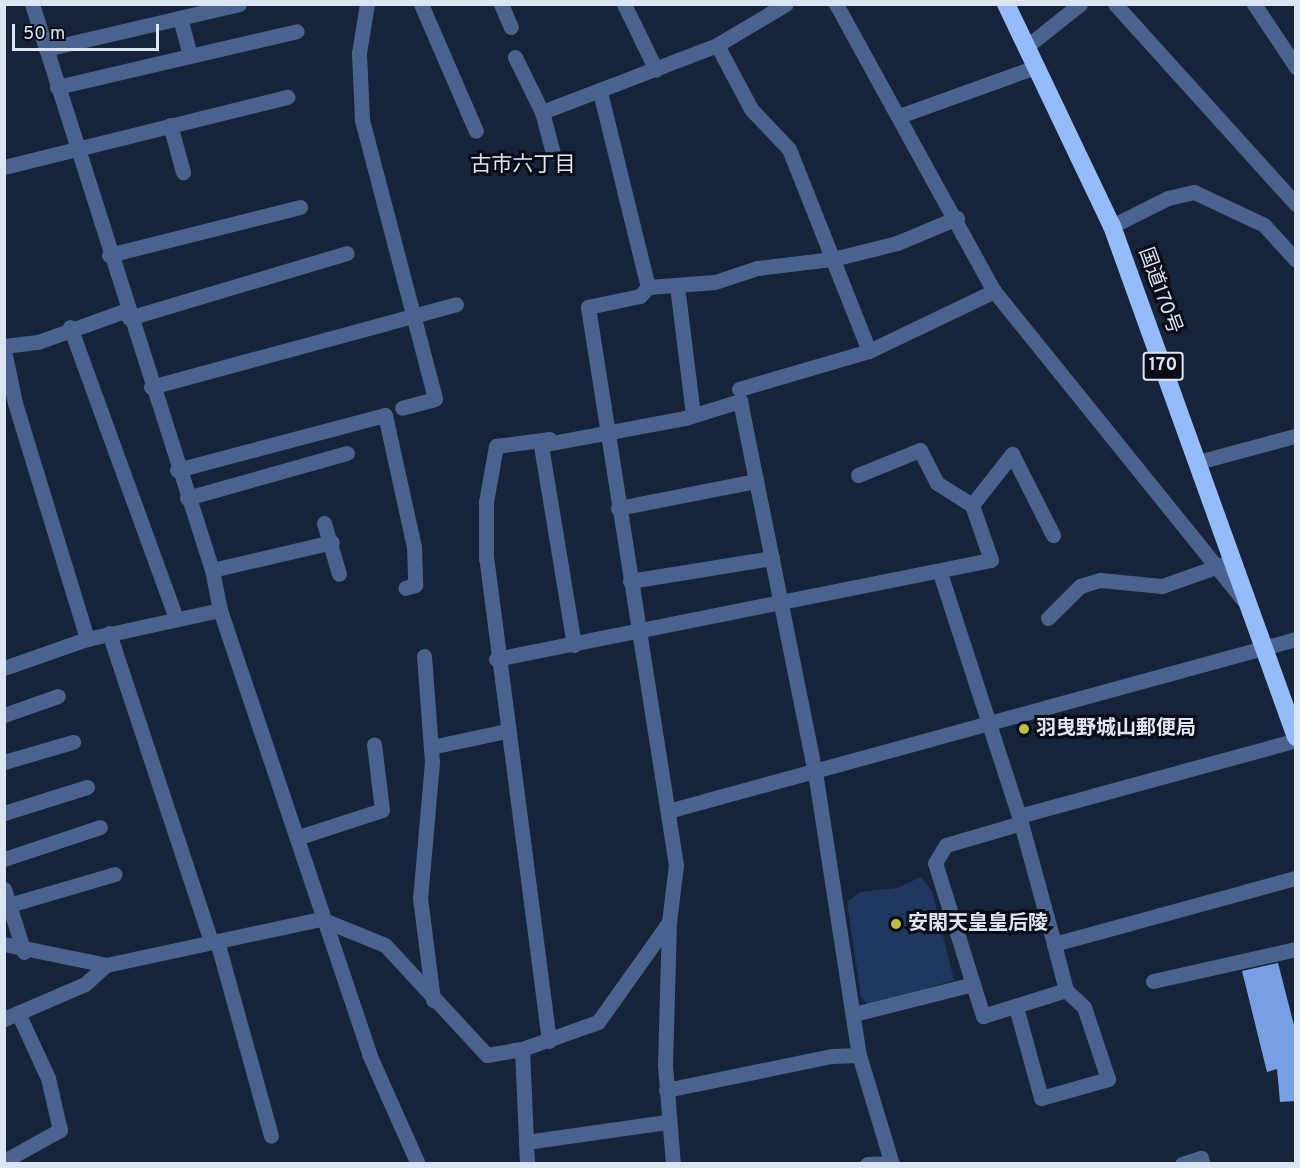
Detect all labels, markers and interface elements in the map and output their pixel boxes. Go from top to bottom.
scale bar [15,12,162,50]
text: 50 m [23,23,65,46]
district label: 古市六丁目 [471,153,575,179]
street label: 国道170号 [1132,245,1186,337]
road number: 170 [1142,351,1184,381]
place label: 羽曳野城山郵便局 [1036,717,1196,741]
marker: 羽曳野城山郵便局 [1017,722,1031,736]
place label: 安閑天皇皇后陵 [908,912,1048,936]
marker: 安閑天皇皇后陵 [889,917,903,931]

